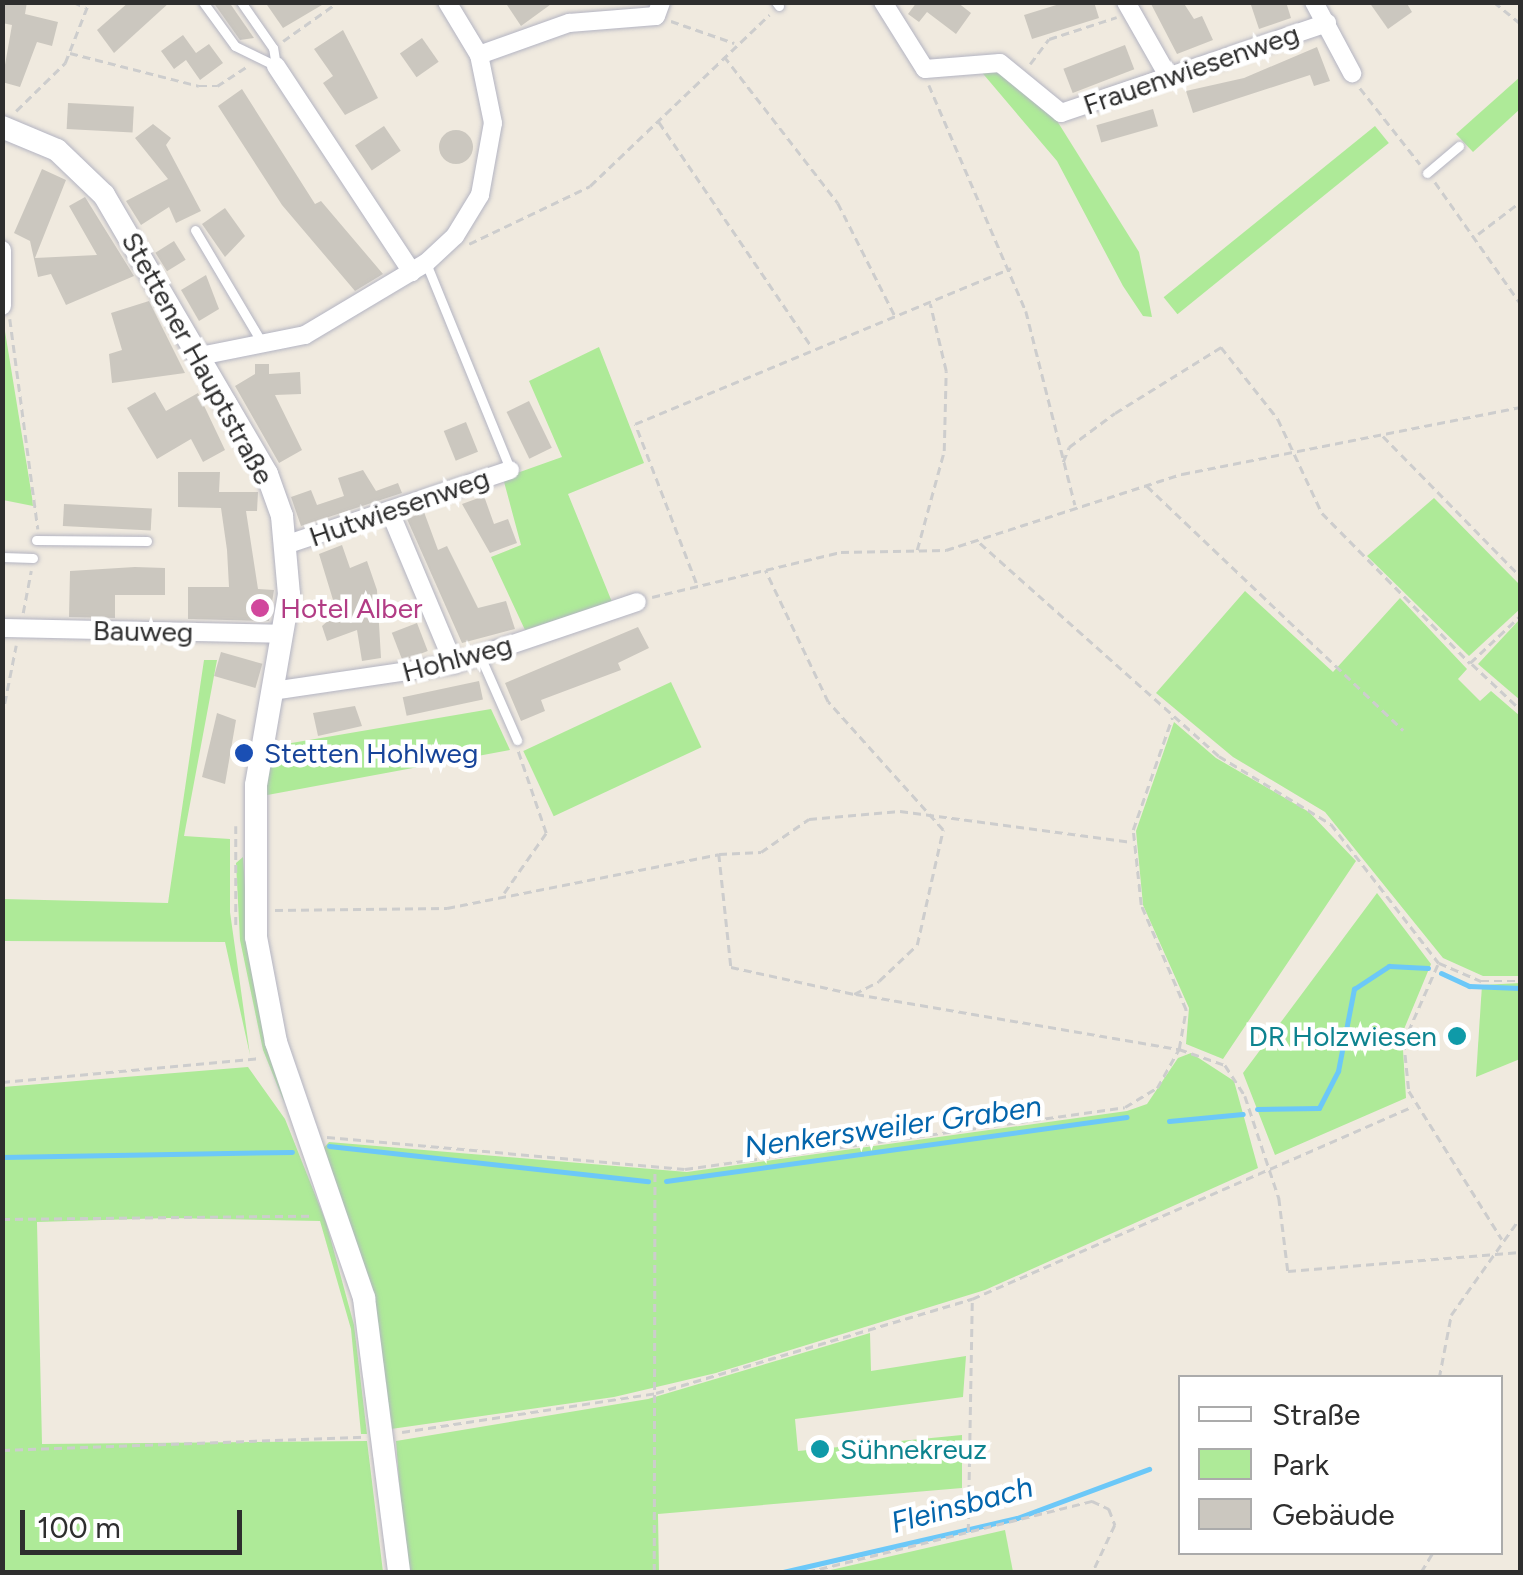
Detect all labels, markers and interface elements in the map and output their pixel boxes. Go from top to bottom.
street label: Frauenwiesenweg [1079,16,1303,122]
street label: Stettener Hauptstraße [115,226,281,490]
street label: Hutwiesenweg [305,461,493,553]
place label: Hotel Alber [280,591,422,625]
marker: Hotel Alber [249,597,271,619]
street label: Bauweg [93,613,193,649]
street label: Hohlweg [398,627,516,689]
place label: Stetten Hohlweg [264,736,478,770]
marker: Stetten Hohlweg [233,742,255,764]
place label: DR Holzwiesen [1248,1019,1437,1053]
marker: DR Holzwiesen [1446,1025,1468,1047]
water label: Nenkersweiler Graben [742,1088,1044,1166]
legend [1178,1375,1503,1555]
text: Straße [1272,1396,1361,1433]
place label: Sühnekreuz [840,1432,987,1466]
marker: Sühnekreuz [809,1438,831,1460]
text: Park [1272,1446,1329,1483]
water label: Fleinsbach [887,1469,1037,1541]
scale bar [25,1490,248,1552]
text: Gebäude [1272,1496,1395,1533]
text: 100 m [37,1509,121,1546]

